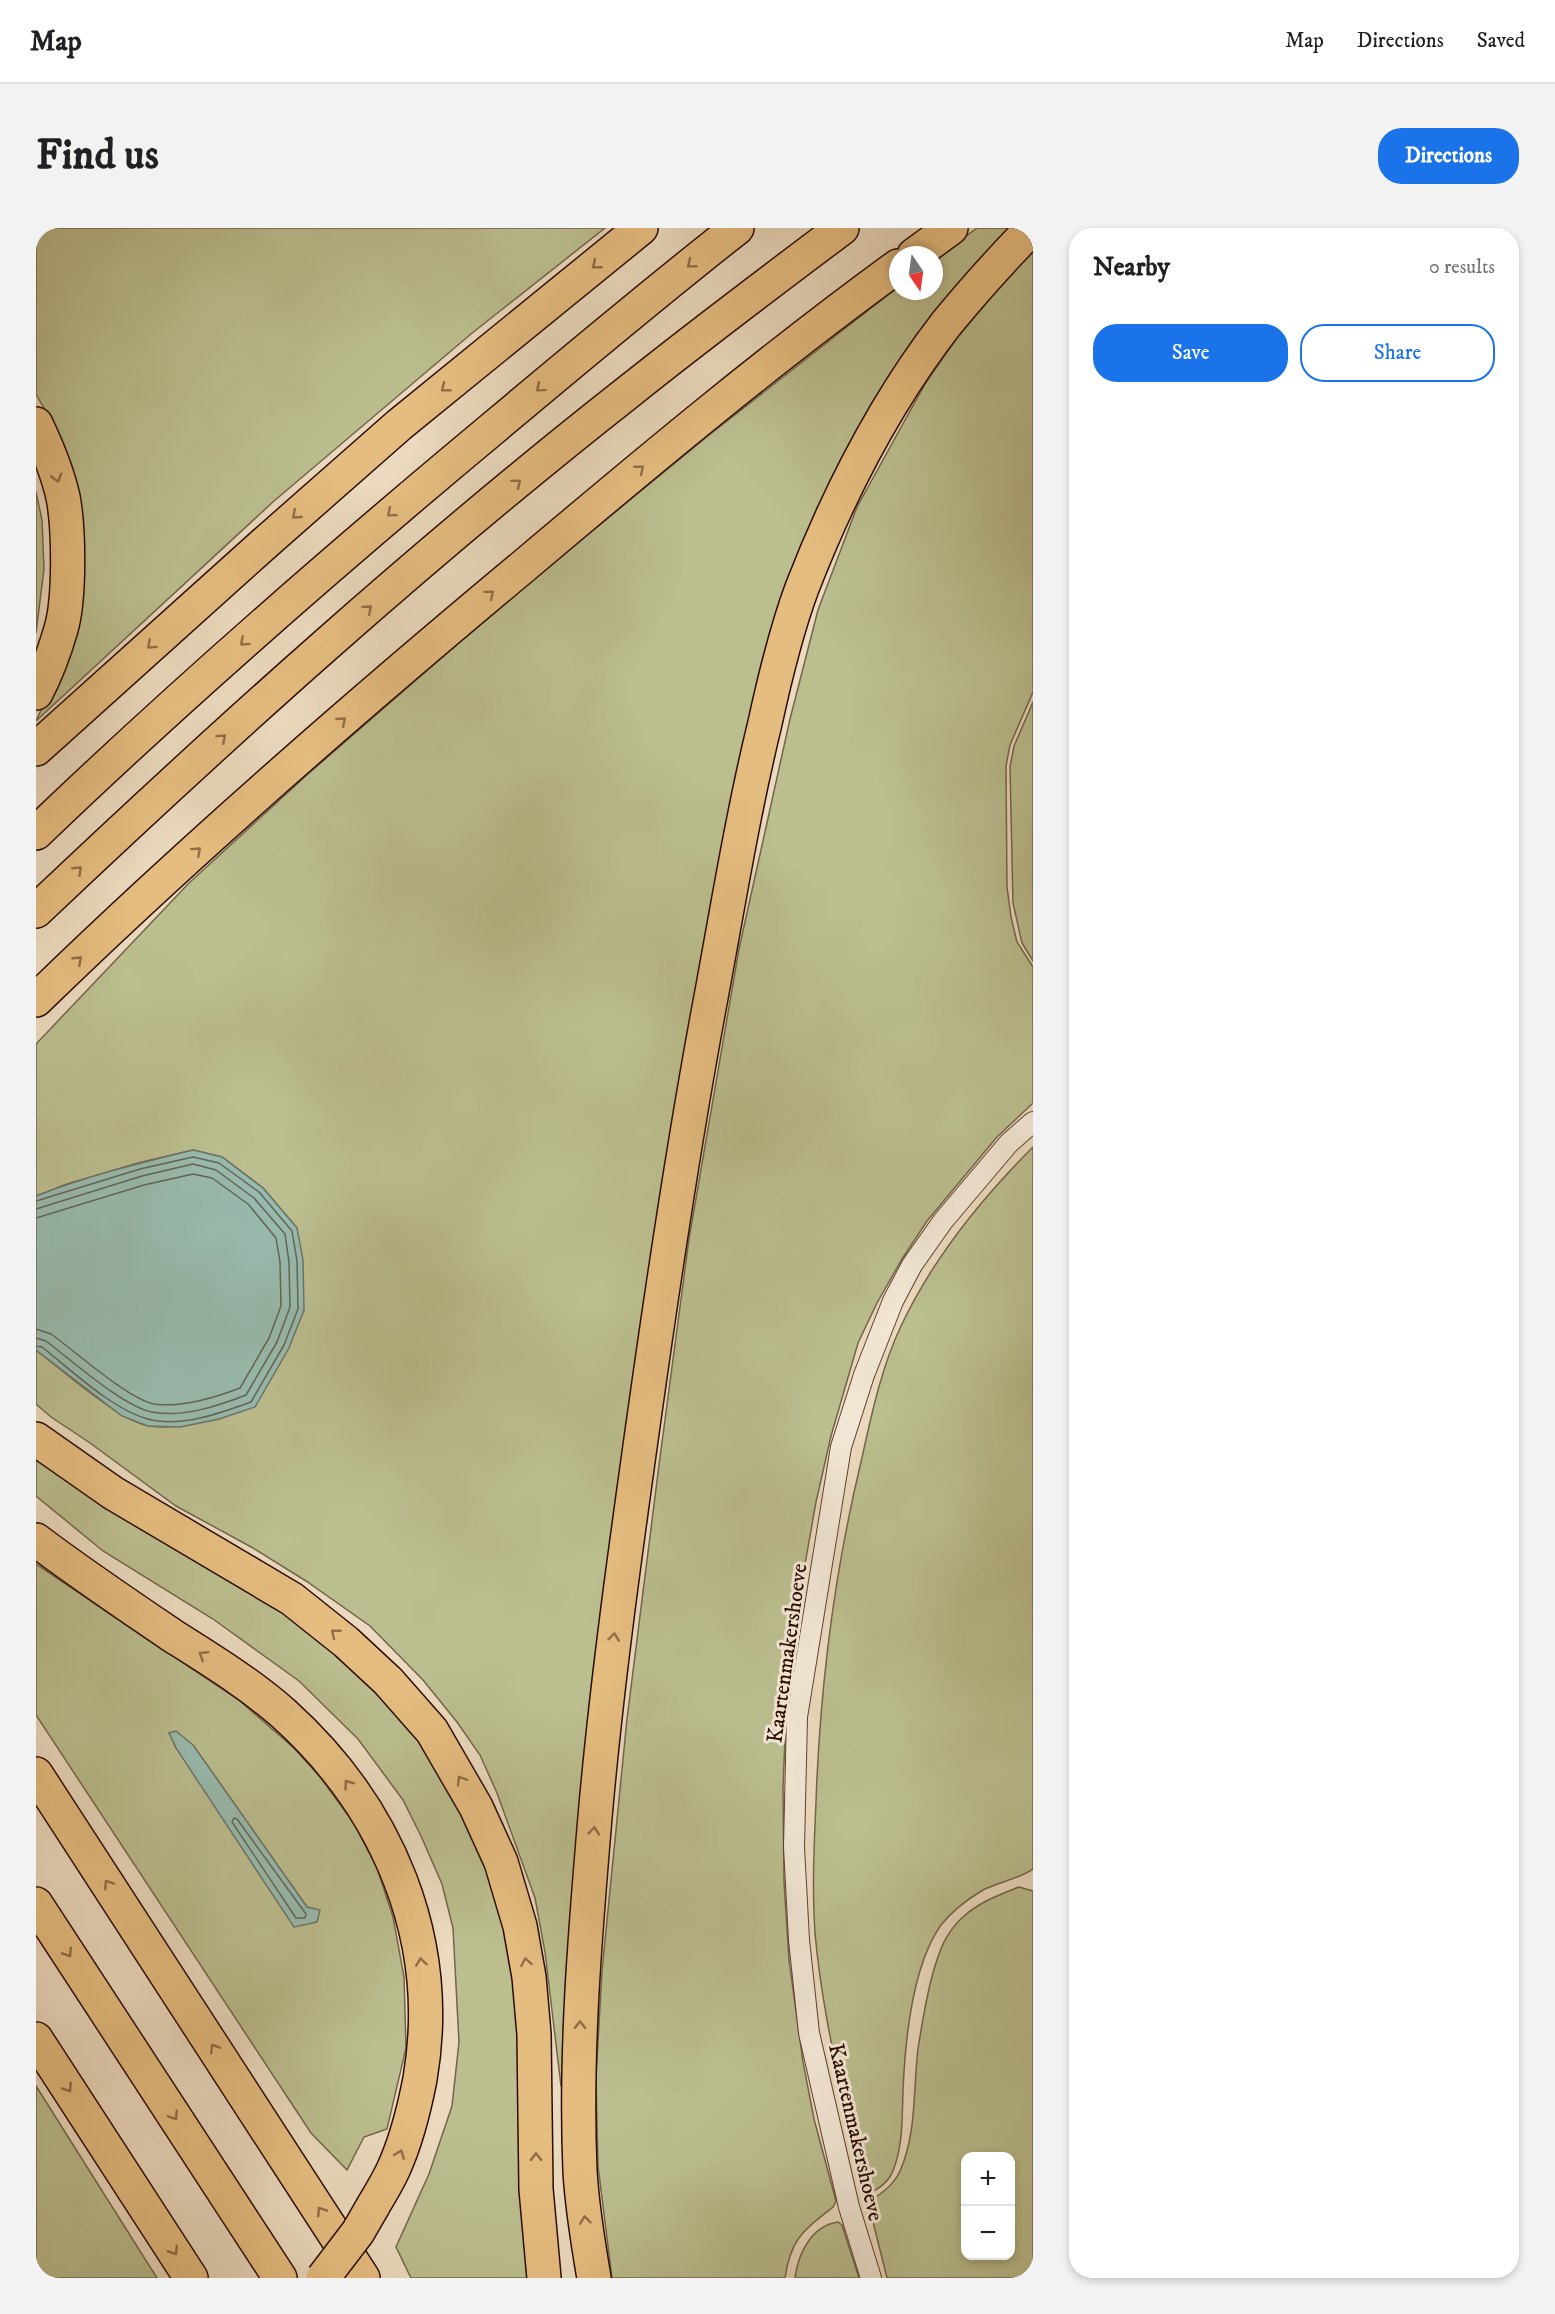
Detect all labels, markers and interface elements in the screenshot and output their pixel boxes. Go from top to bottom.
text: Map [30,24,82,59]
text: Map [1285,28,1324,54]
text: Directions [1357,28,1444,54]
text: Saved [1477,28,1525,54]
button: Directions [1378,128,1519,184]
text: Find us [36,130,159,182]
north arrow [889,246,943,300]
text: Nearby [1093,251,1170,284]
text: 0 results [1429,255,1495,280]
one-way arrow [592,257,603,268]
one-way arrow [687,257,698,268]
button: Save [1093,324,1288,382]
button: Share [1300,324,1495,382]
one-way arrow [441,381,452,392]
one-way arrow [536,381,547,392]
one-way arrow [633,465,644,476]
one-way arrow [50,472,62,483]
one-way arrow [510,480,521,491]
one-way arrow [387,506,398,517]
one-way arrow [293,508,303,519]
one-way arrow [483,590,494,601]
one-way arrow [361,605,372,616]
one-way arrow [240,635,251,646]
one-way arrow [148,638,158,649]
one-way arrow [335,717,346,728]
one-way arrow [215,734,226,745]
one-way arrow [190,847,201,858]
one-way arrow [71,867,82,878]
one-way arrow [72,956,82,967]
street label: Kaartenmakershoeve [762,1562,813,1745]
one-way arrow [330,1630,341,1641]
one-way arrow [607,1633,620,1642]
one-way arrow [199,1651,210,1662]
one-way arrow [456,1776,468,1786]
one-way arrow [344,1779,355,1790]
one-way arrow [587,1827,600,1836]
one-way arrow [104,1880,115,1891]
one-way arrow [61,1946,72,1957]
one-way arrow [416,1958,428,1967]
one-way arrow [520,1958,533,1968]
one-way arrow [574,2021,586,2030]
street label: Kaartenmakershoeve [822,2041,889,2224]
one-way arrow [211,2043,222,2054]
one-way arrow [61,2081,72,2092]
one-way arrow [167,2110,178,2121]
one-way arrow [392,2149,405,2160]
one-way arrow [530,2152,542,2161]
map controls [961,2152,1015,2260]
button: + [961,2152,1015,2206]
button: − [961,2206,1015,2260]
one-way arrow [316,2207,328,2217]
one-way arrow [580,2216,592,2225]
one-way arrow [167,2244,178,2255]

